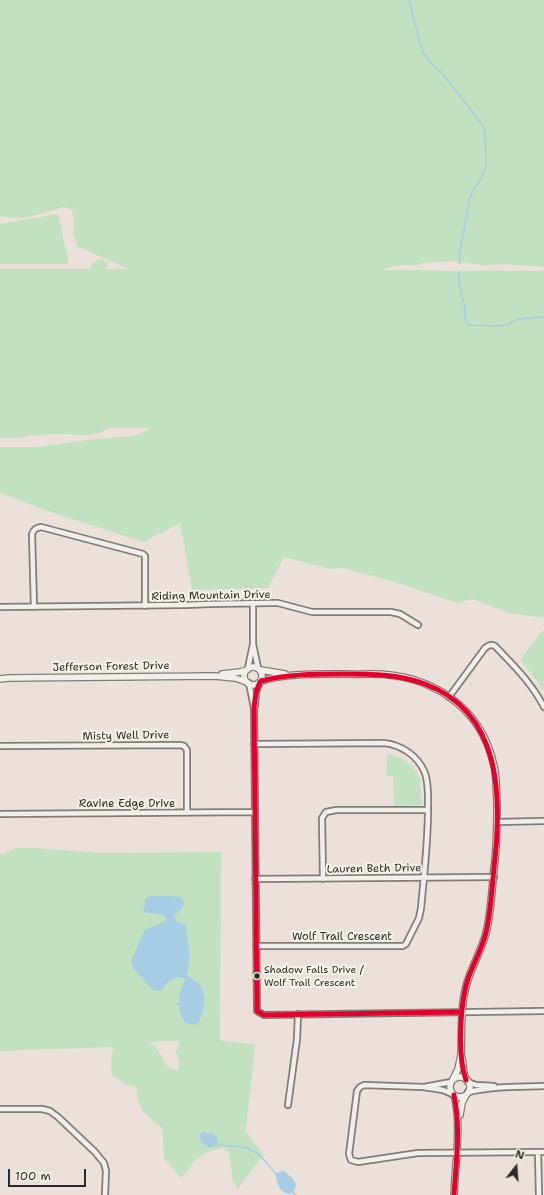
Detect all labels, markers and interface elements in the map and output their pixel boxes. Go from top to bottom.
street label: Riding Mountain Drive [151,588,271,604]
street label: Jefferson Forest Drive [52,659,170,675]
street label: Misty Well Drive [82,729,170,743]
street label: Ravine Edge Drive [79,797,175,811]
street label: Lauren Beth Drive [326,862,422,876]
street label: Wolf Trail Crescent [292,930,392,944]
place label: Shadow Falls Drive / Wolf Trail Crescent [264,964,363,988]
marker: Shadow Falls Drive / Wolf Trail Crescent [252,971,262,981]
north arrow [496,1147,536,1187]
text: N [513,1147,526,1163]
scale bar [10,1161,88,1187]
text: 100 m [15,1168,51,1184]

